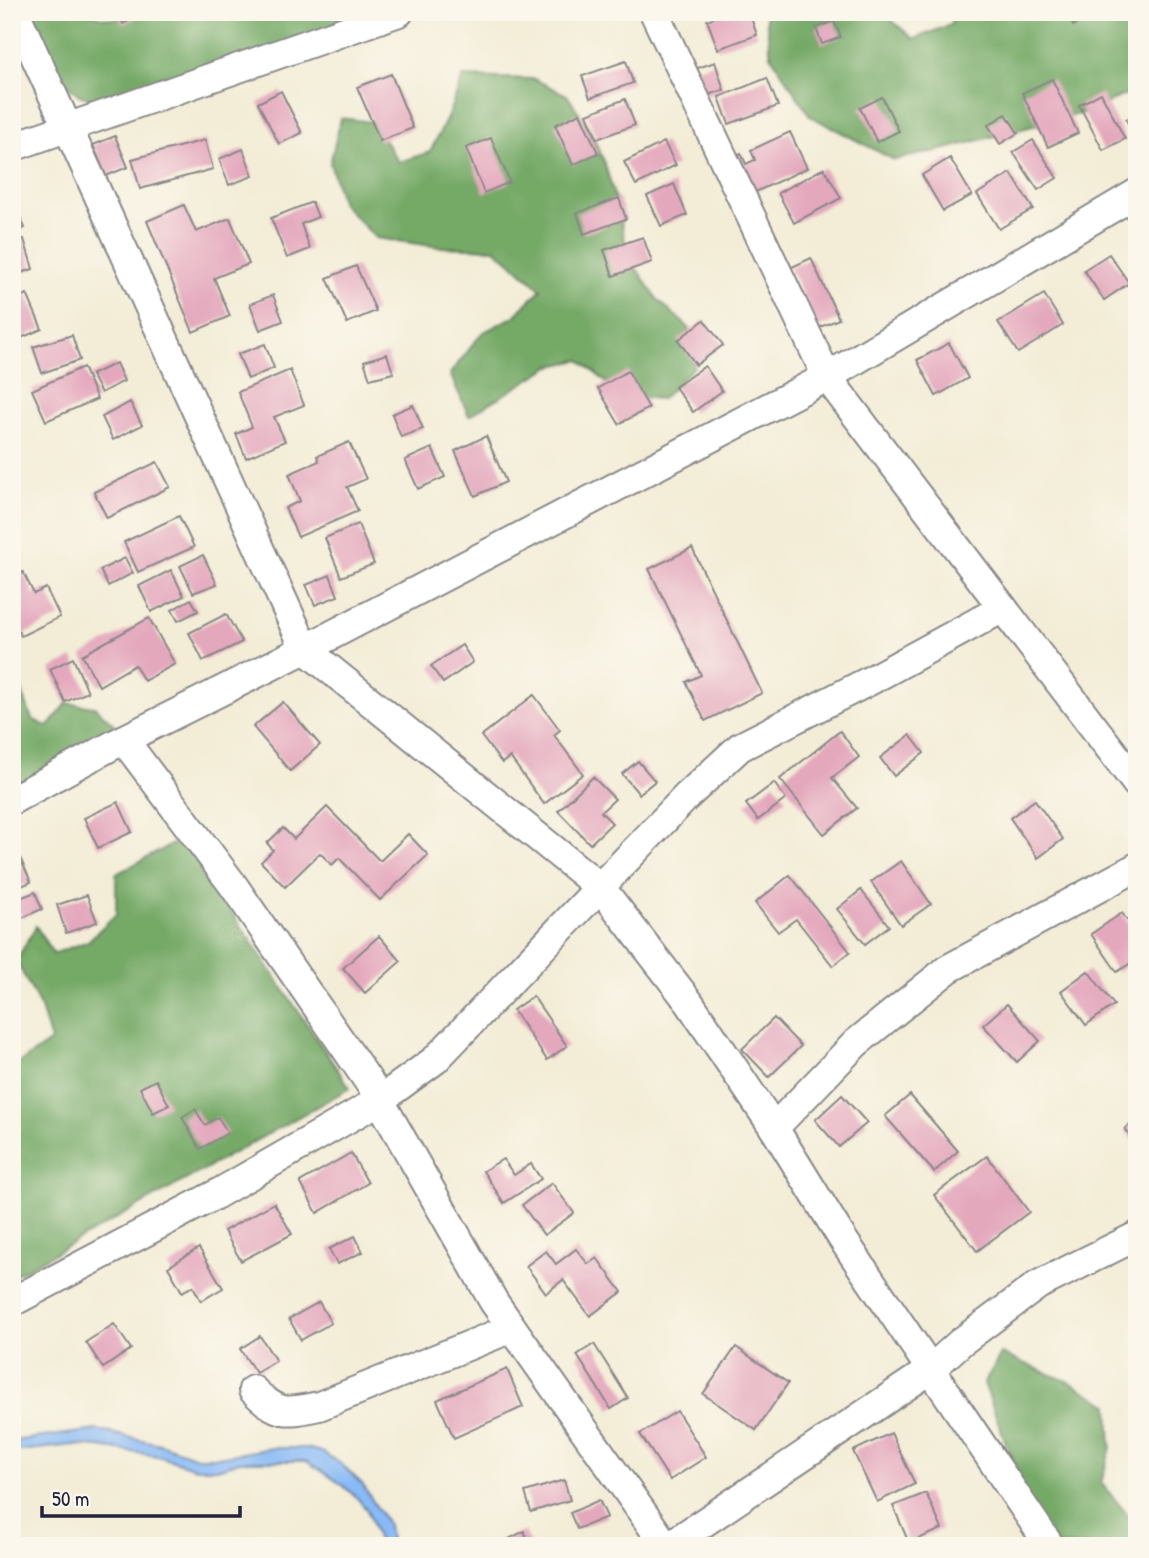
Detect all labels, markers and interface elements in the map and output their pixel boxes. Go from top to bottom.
scale bar [42,1474,240,1518]
text: 50 m [52,1484,89,1513]

